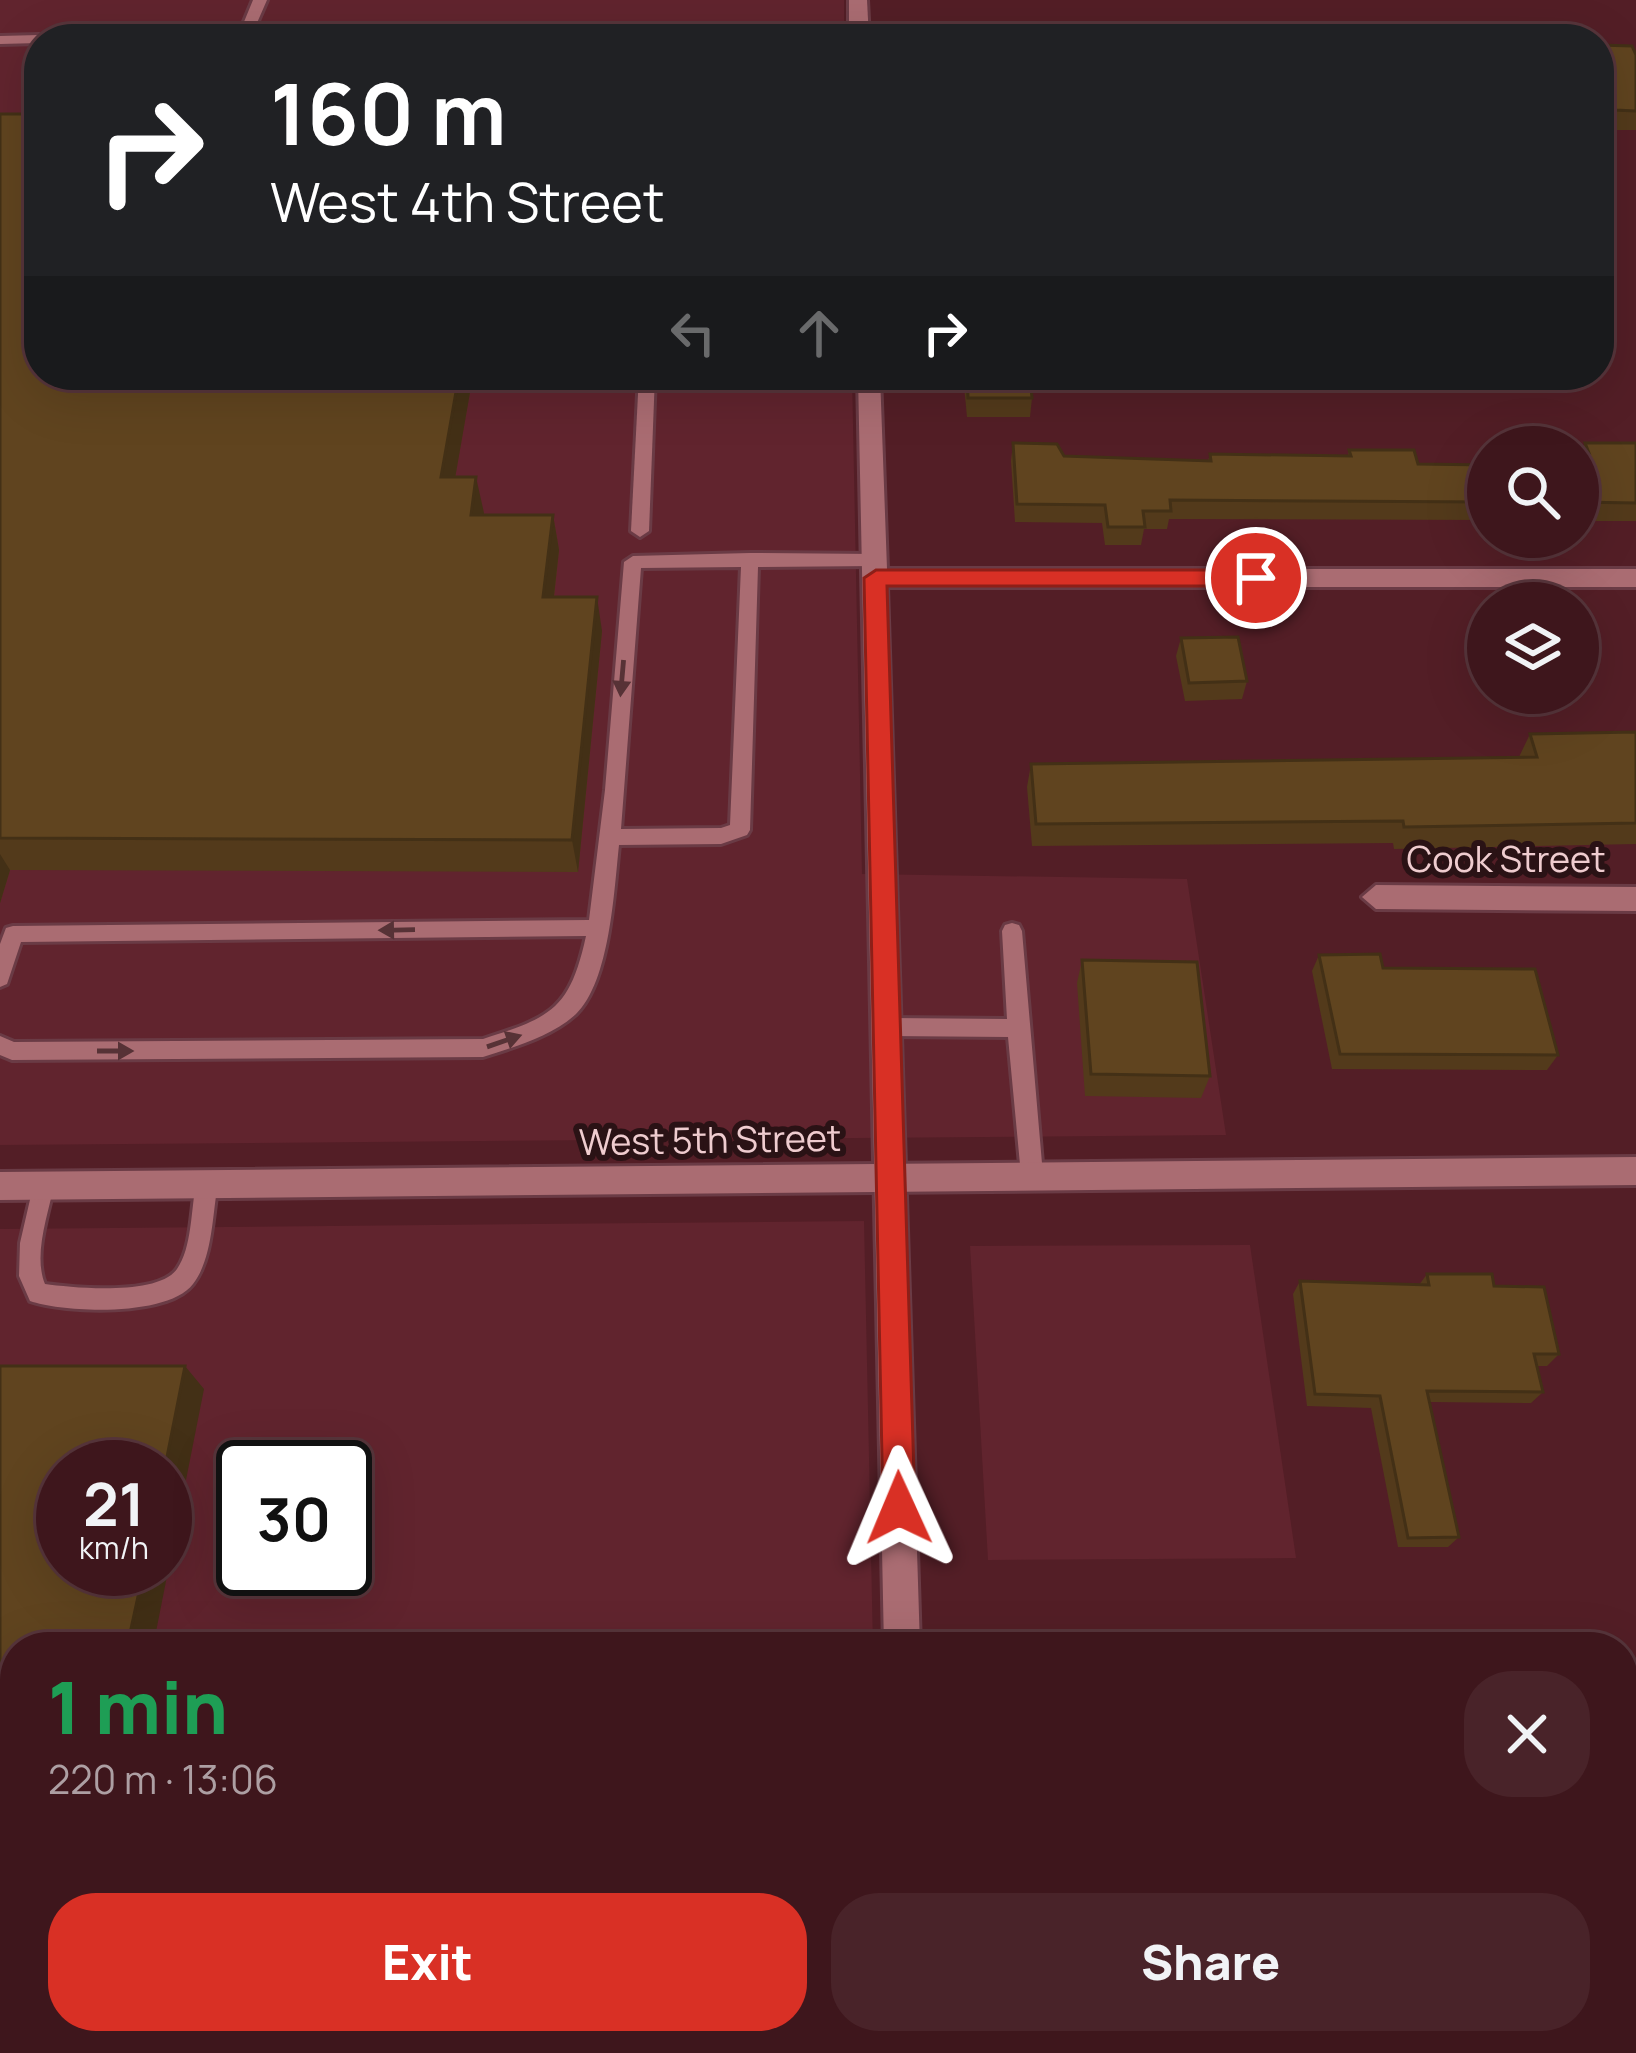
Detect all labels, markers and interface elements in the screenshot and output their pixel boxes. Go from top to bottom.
text: 160 m [270,55,507,170]
icon: right [72,72,228,228]
text: West 4th Street [270,164,665,238]
icon: left [660,300,726,366]
icon: ahead [786,300,852,366]
icon: right [912,300,978,366]
map controls [1467,426,1599,714]
button: search [1467,426,1599,558]
pin [1205,527,1307,629]
icon: arrive [1223,545,1289,611]
button: layers [1467,582,1599,714]
one-way arrow [612,660,631,697]
street label: Cook Street [1406,834,1606,883]
one-way arrow [377,920,415,940]
one-way arrow [486,1031,522,1049]
one-way arrow [97,1041,135,1060]
street label: West 5th Street [578,1113,842,1166]
speed limit sign: 30 [216,1440,372,1596]
position arrow [836,1445,962,1571]
text: 21 [83,1462,145,1544]
text: km/h [79,1527,149,1568]
text: 1 min [48,1657,228,1756]
button: close [1464,1671,1590,1797]
text: 220 m · 13:06 [48,1752,278,1806]
button: Exit [48,1893,807,2031]
button: Share [831,1893,1590,2031]

